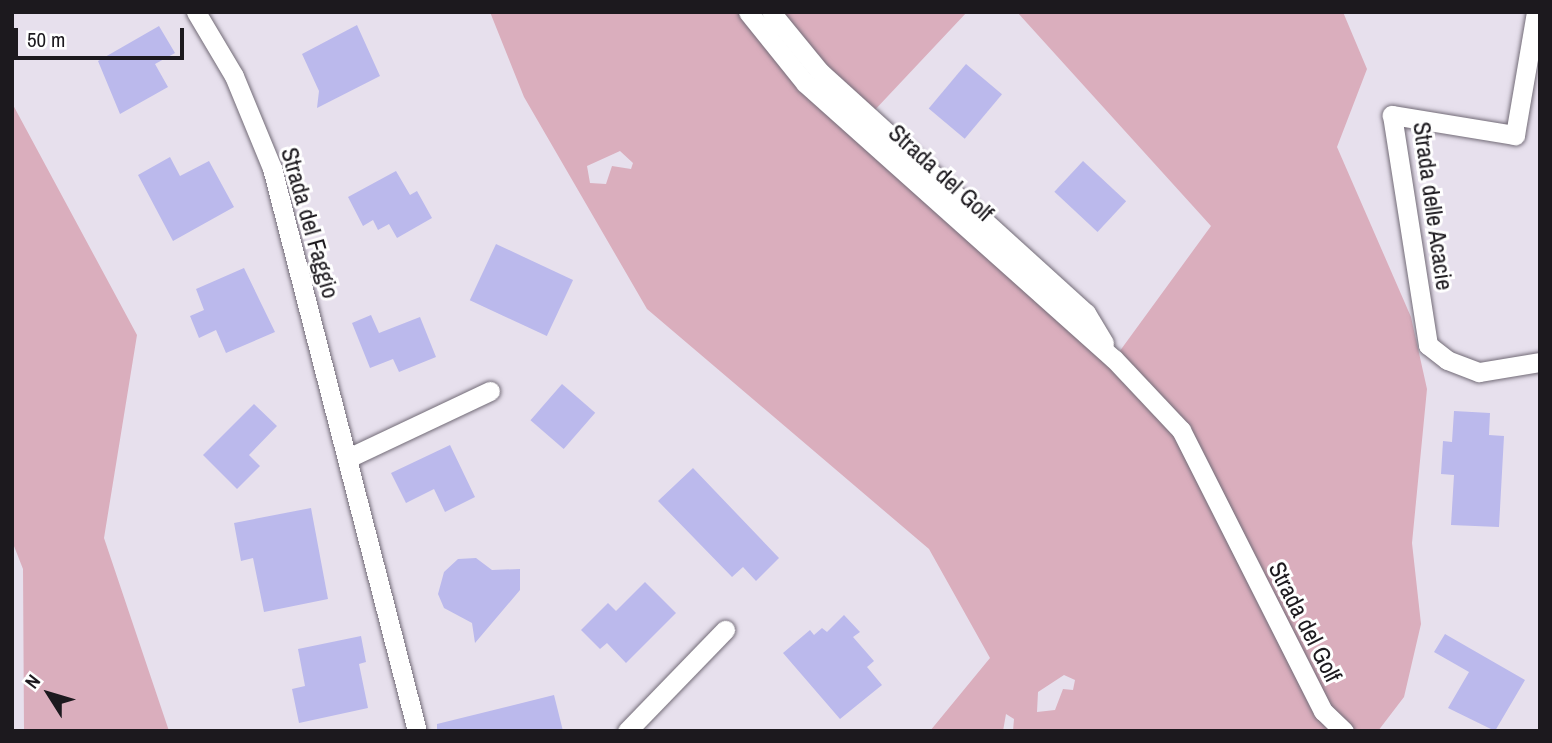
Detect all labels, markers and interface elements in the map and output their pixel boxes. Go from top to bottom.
scale bar [18,14,187,58]
text: 50 m [27,25,65,54]
street label: Strada del Golf [883,118,999,228]
street label: Strada delle Acacie [1407,119,1459,293]
street label: Strada del Faggio [275,144,345,302]
street label: Strada del Golf [1262,557,1348,687]
north arrow [14,659,84,729]
text: N [18,669,46,694]

